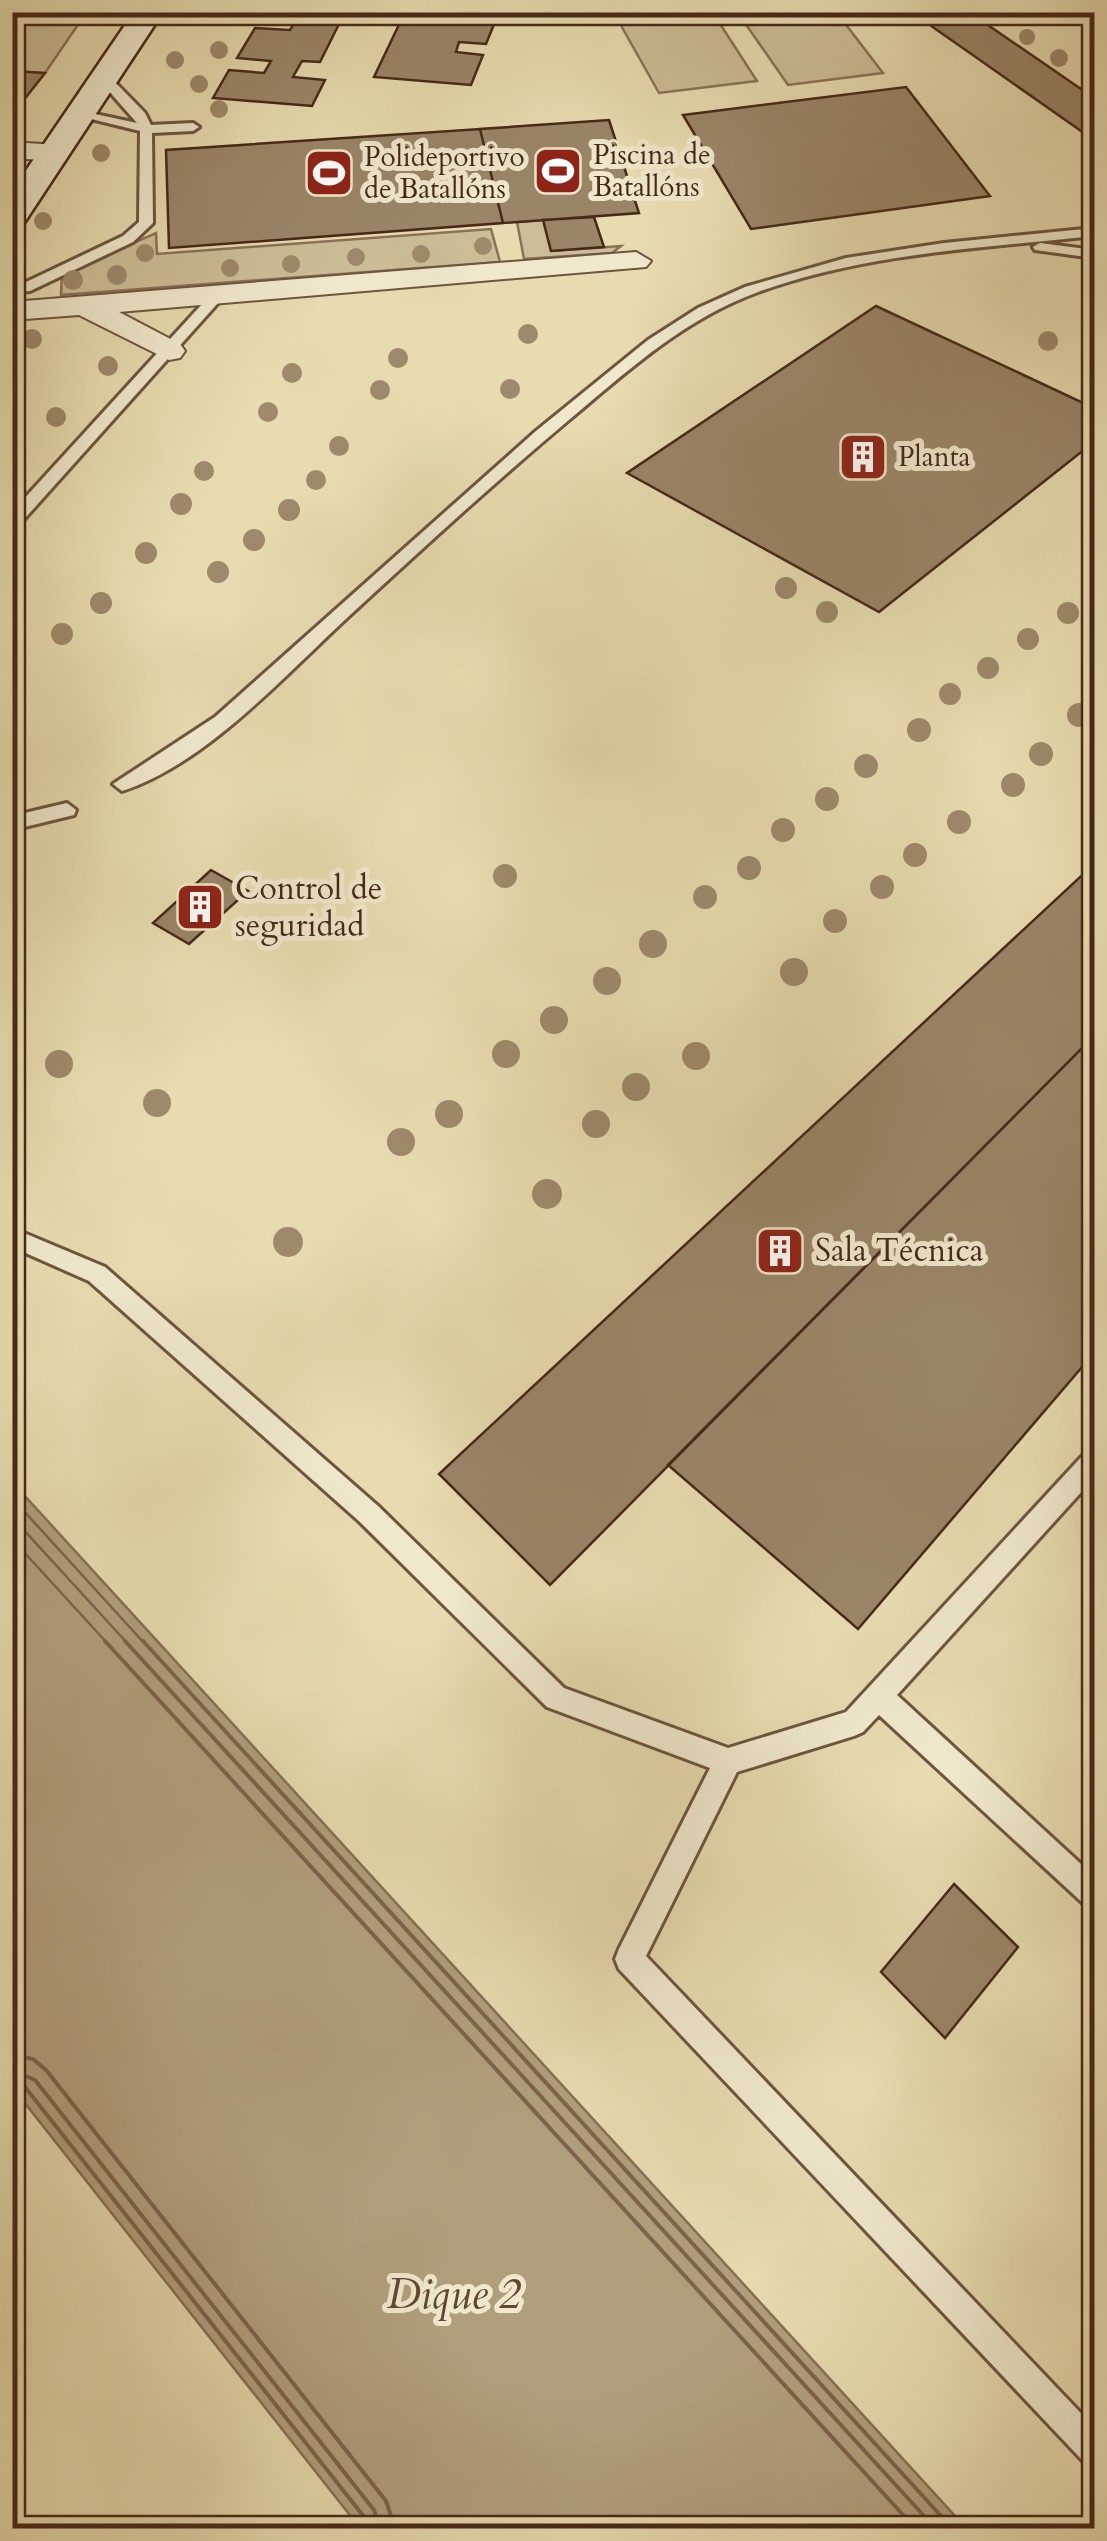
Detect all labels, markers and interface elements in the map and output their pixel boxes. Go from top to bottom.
place label: Piscina de Batallóns [593,136,711,206]
place label: Polideportivo de Batallóns [364,138,525,208]
sports icon: Piscina de Batallóns [532,145,584,197]
sports icon: Polideportivo de Batallóns [303,147,355,199]
building icon: Planta [837,431,889,483]
place label: Planta [898,438,971,476]
place label: Control de seguridad [235,867,382,948]
building icon: Control de seguridad [174,881,226,933]
building icon: Sala Técnica [754,1225,806,1277]
place label: Sala Técnica [815,1229,984,1273]
water label: Dique 2 [387,2266,522,2323]

